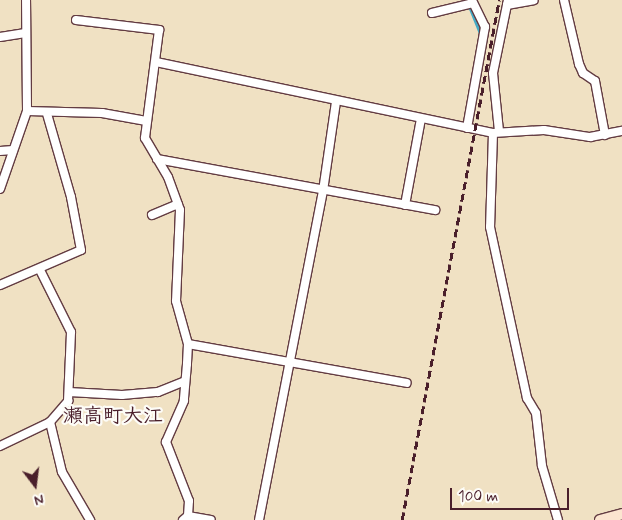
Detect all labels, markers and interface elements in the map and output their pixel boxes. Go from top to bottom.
district label: 瀬高町大江 [63,404,163,428]
north arrow [10,460,60,510]
scale bar [452,478,571,510]
text: 100 m [458,487,498,507]
text: N [32,490,46,509]

